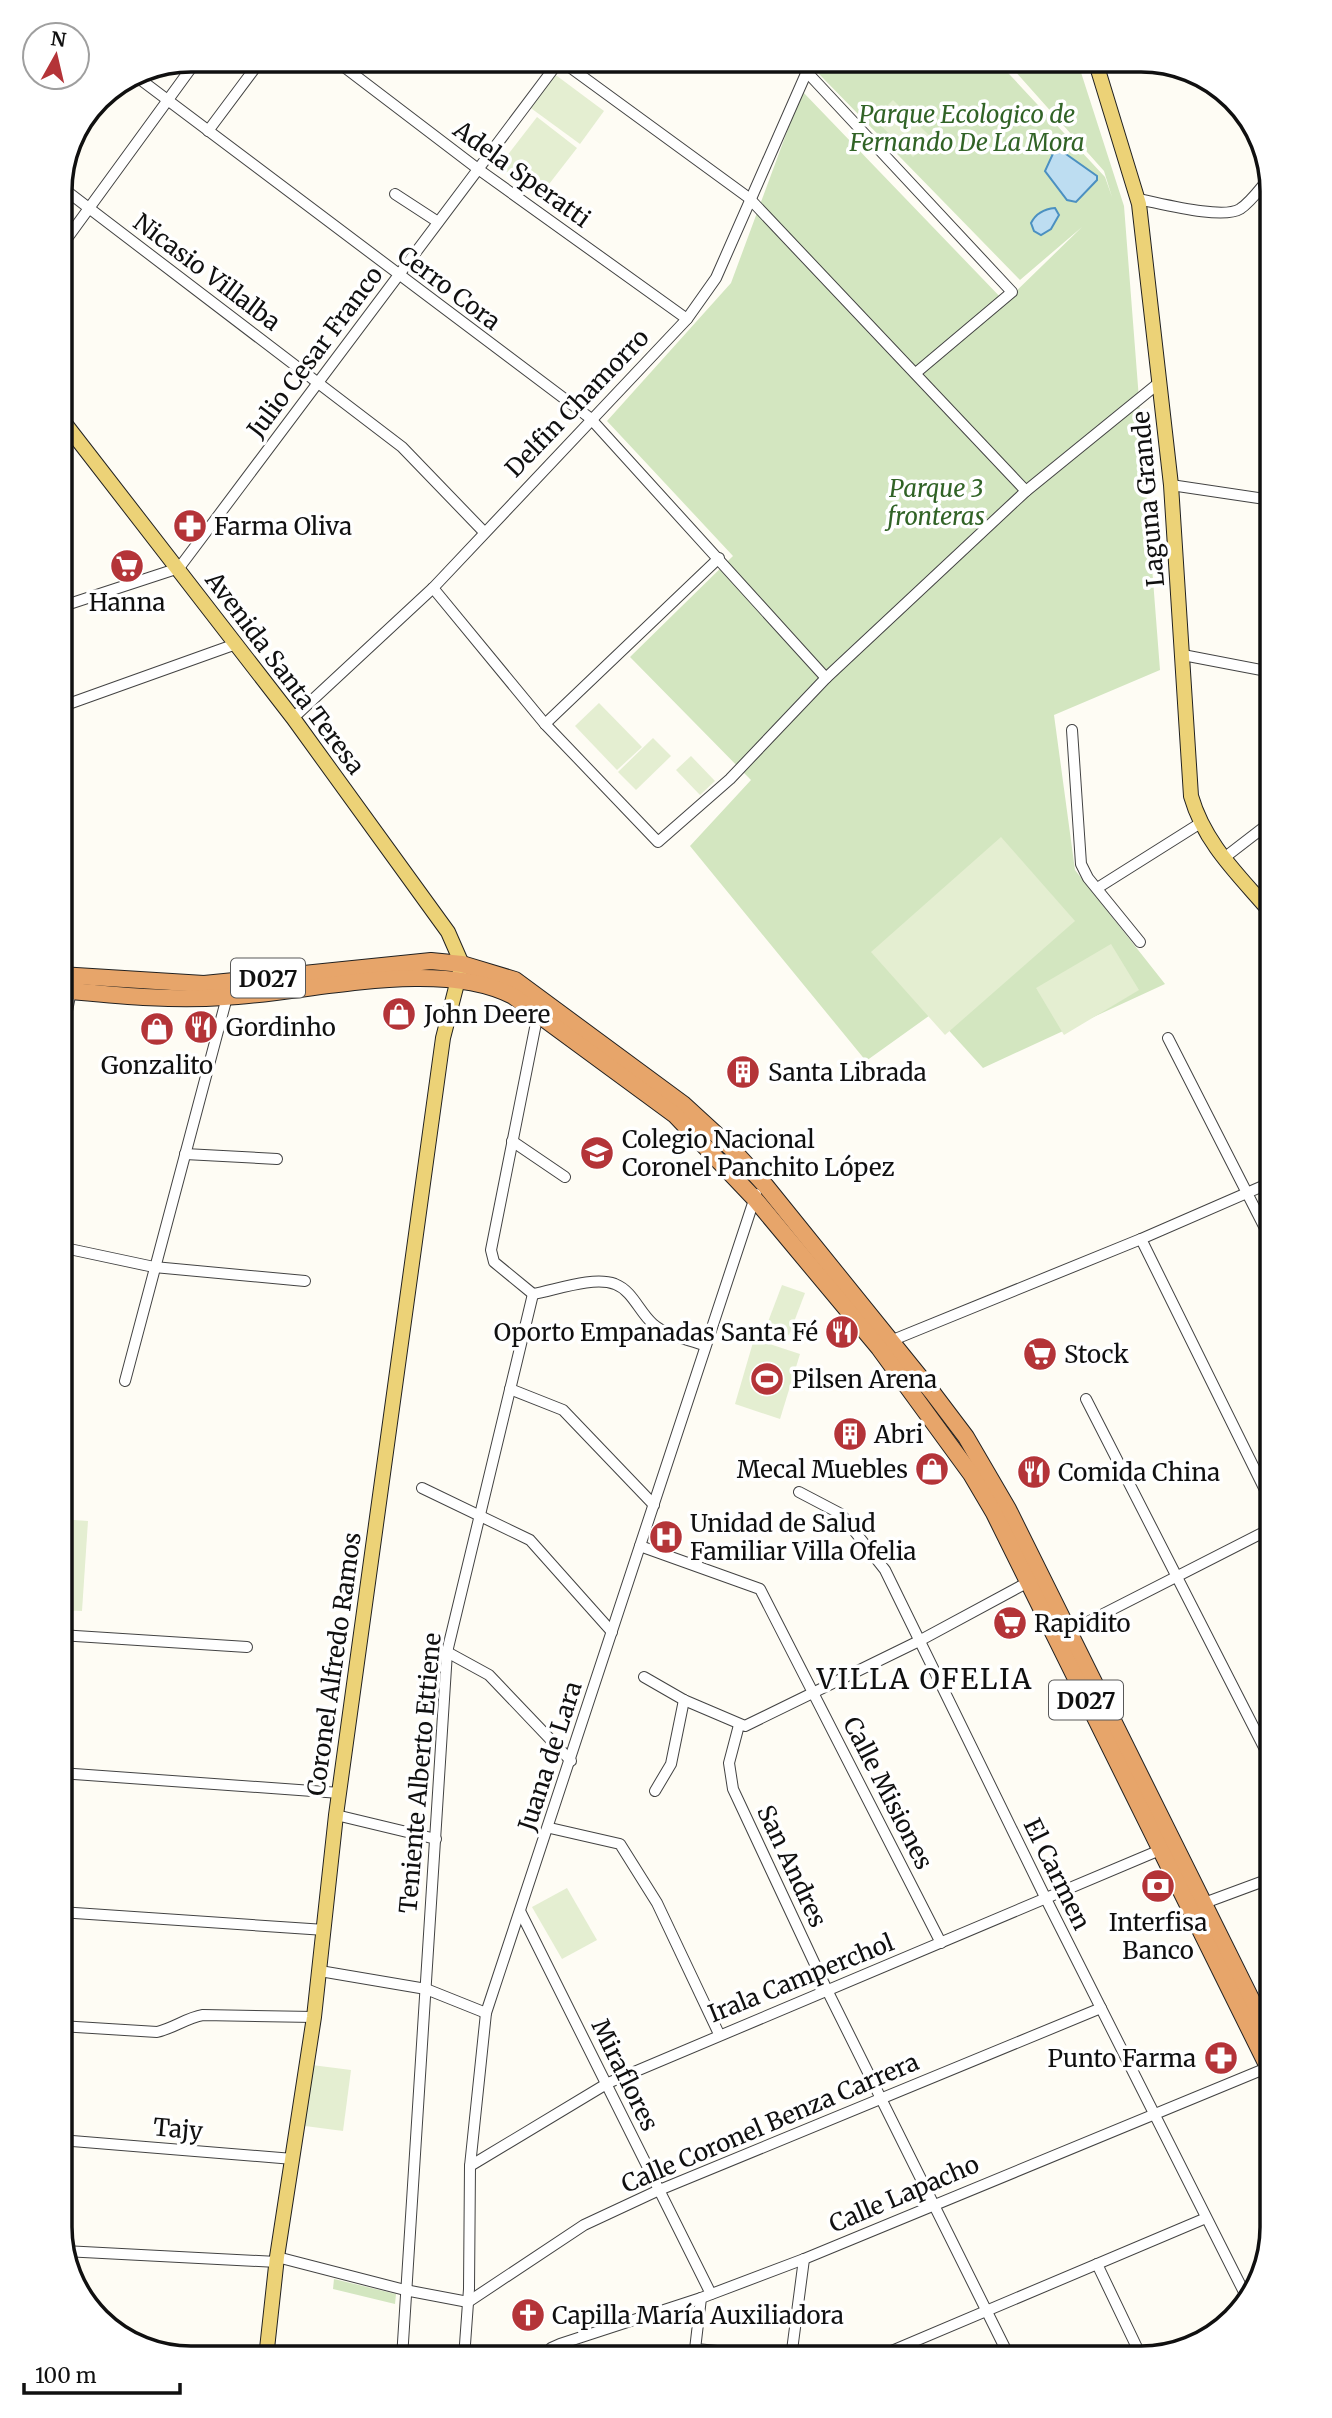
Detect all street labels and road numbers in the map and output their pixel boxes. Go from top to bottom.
street label: Adela Speratti [447,113,597,234]
street label: Nicasio Villalba [127,207,287,337]
street label: Cerro Cora [391,239,507,337]
street label: Julio Cesar Franco [240,260,390,445]
street label: Delfin Chamorro [498,322,656,484]
street label: Laguna Grande [1125,410,1171,588]
street label: Avenida Santa Teresa [198,565,371,781]
road number: D027 [231,959,305,998]
street label: Coronel Alfredo Ramos [300,1530,368,1798]
street label: Teniente Alberto Ettiene [392,1632,448,1914]
street label: Juana de Lara [511,1677,589,1836]
road number: D027 [1049,1680,1123,1720]
street label: Calle Misiones [836,1712,940,1874]
street label: San Andres [750,1800,834,1932]
street label: El Carmen [1017,1813,1097,1935]
street label: Irala Camperchol [704,1927,898,2029]
street label: Miraflores [585,2014,665,2136]
street label: Calle Coronel Benza Carrera [617,2046,923,2200]
street label: Tajy [152,2111,204,2147]
street label: Calle Lapacho [824,2149,984,2239]

